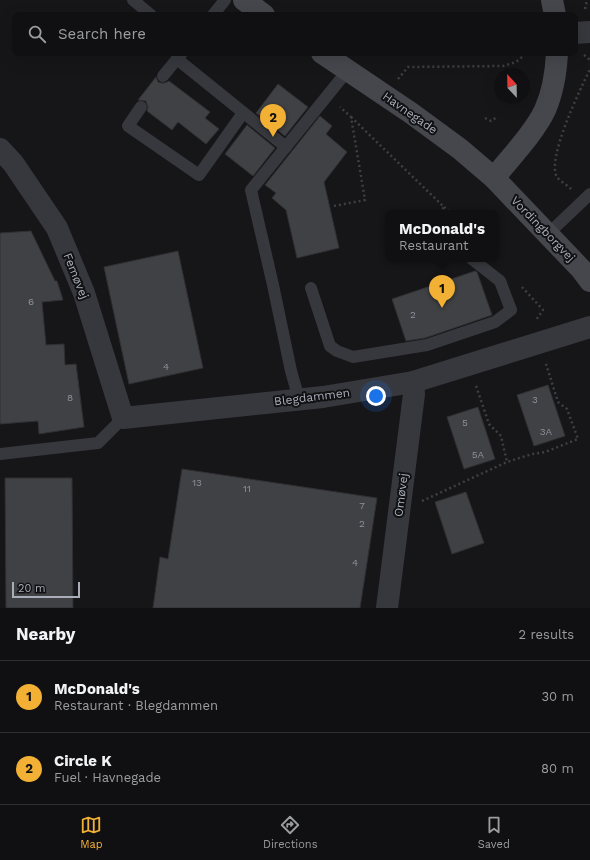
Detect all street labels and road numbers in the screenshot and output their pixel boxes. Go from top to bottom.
street label: Havnegade [380,89,440,137]
street label: Vordingborgvej [508,193,578,265]
street label: Femøvej [60,251,92,301]
street label: Blegdammen [273,385,351,409]
street label: Omøvej [391,472,411,518]

